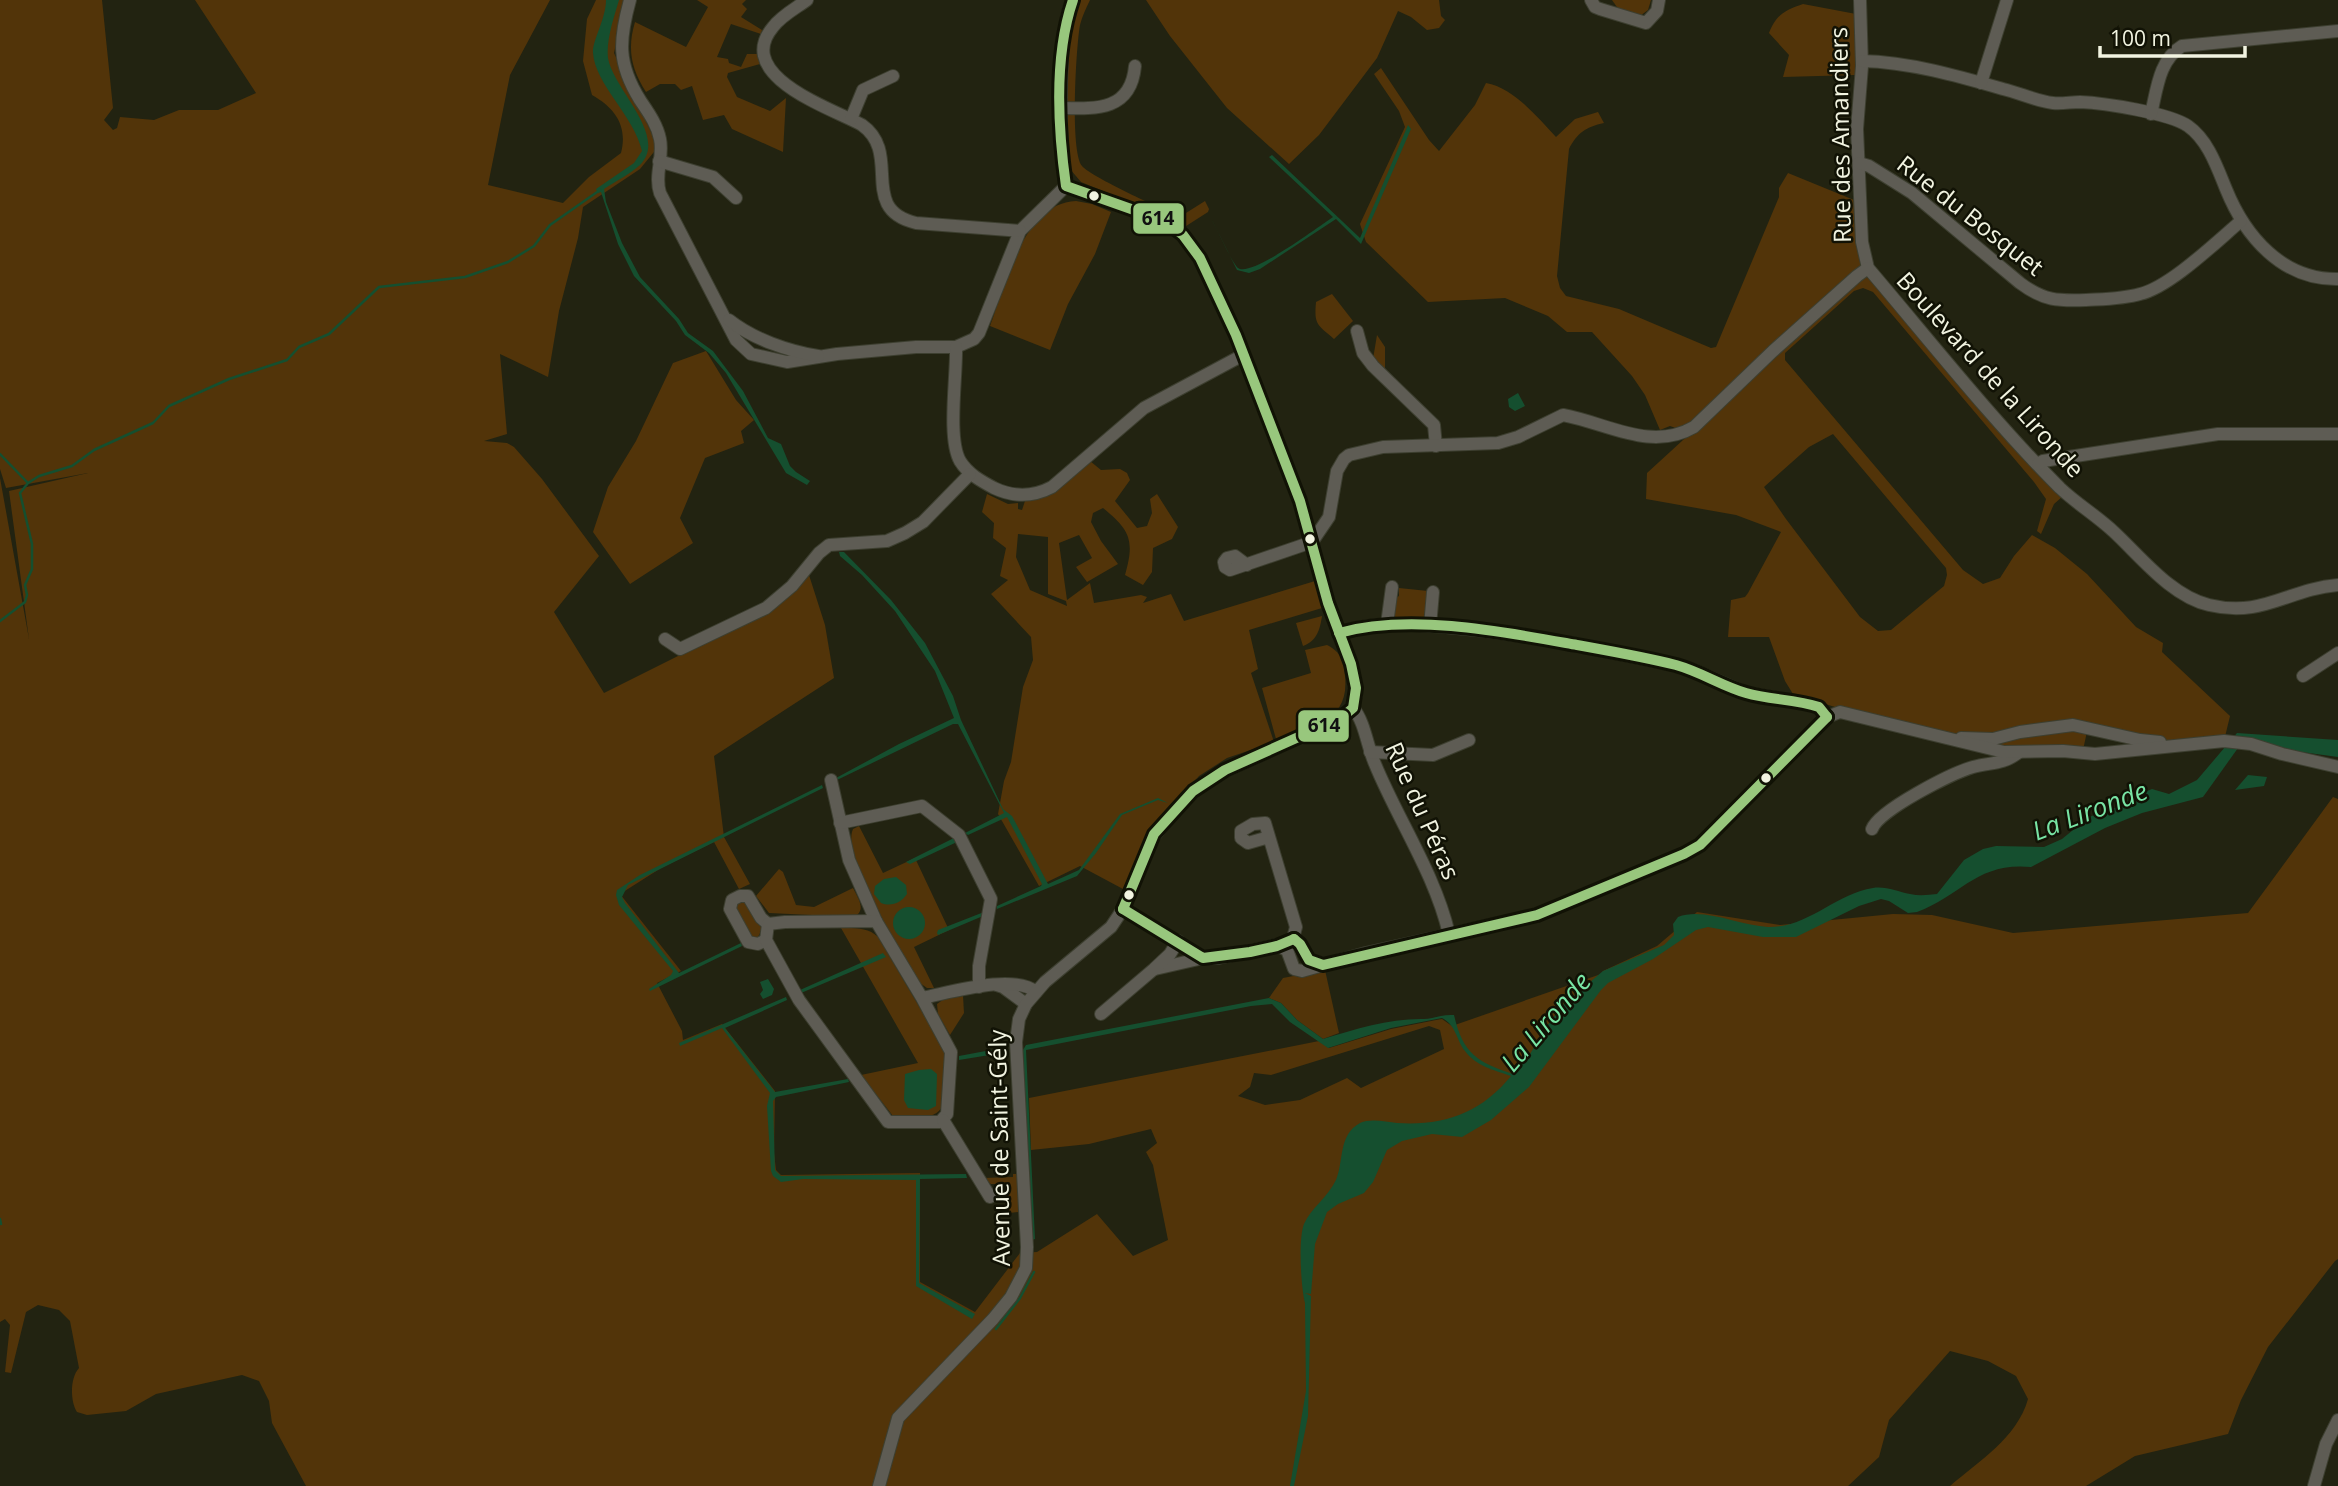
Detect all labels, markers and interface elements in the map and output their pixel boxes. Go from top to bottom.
scale bar [2100,14,2245,58]
text: 100 m [2110,24,2171,52]
street label: Rue des Amandiers [1821,27,1858,243]
street label: Rue du Bosquet [1891,147,2051,283]
unlabelled marker [1087,189,1101,203]
line badge: 614 [1132,202,1185,235]
text: 614 [1142,205,1174,231]
street label: Boulevard de la Lironde [1890,264,2092,484]
unlabelled marker [1303,532,1317,546]
line badge: 614 [1297,709,1350,743]
text: 614 [1308,712,1340,738]
street label: Rue du Péras [1378,736,1468,884]
unlabelled marker [1759,771,1773,785]
water label: La Lironde [2027,772,2153,849]
unlabelled marker [1122,888,1136,902]
water label: La Lironde [1492,964,1598,1079]
street label: Avenue de Saint-Gély [980,1028,1017,1267]

